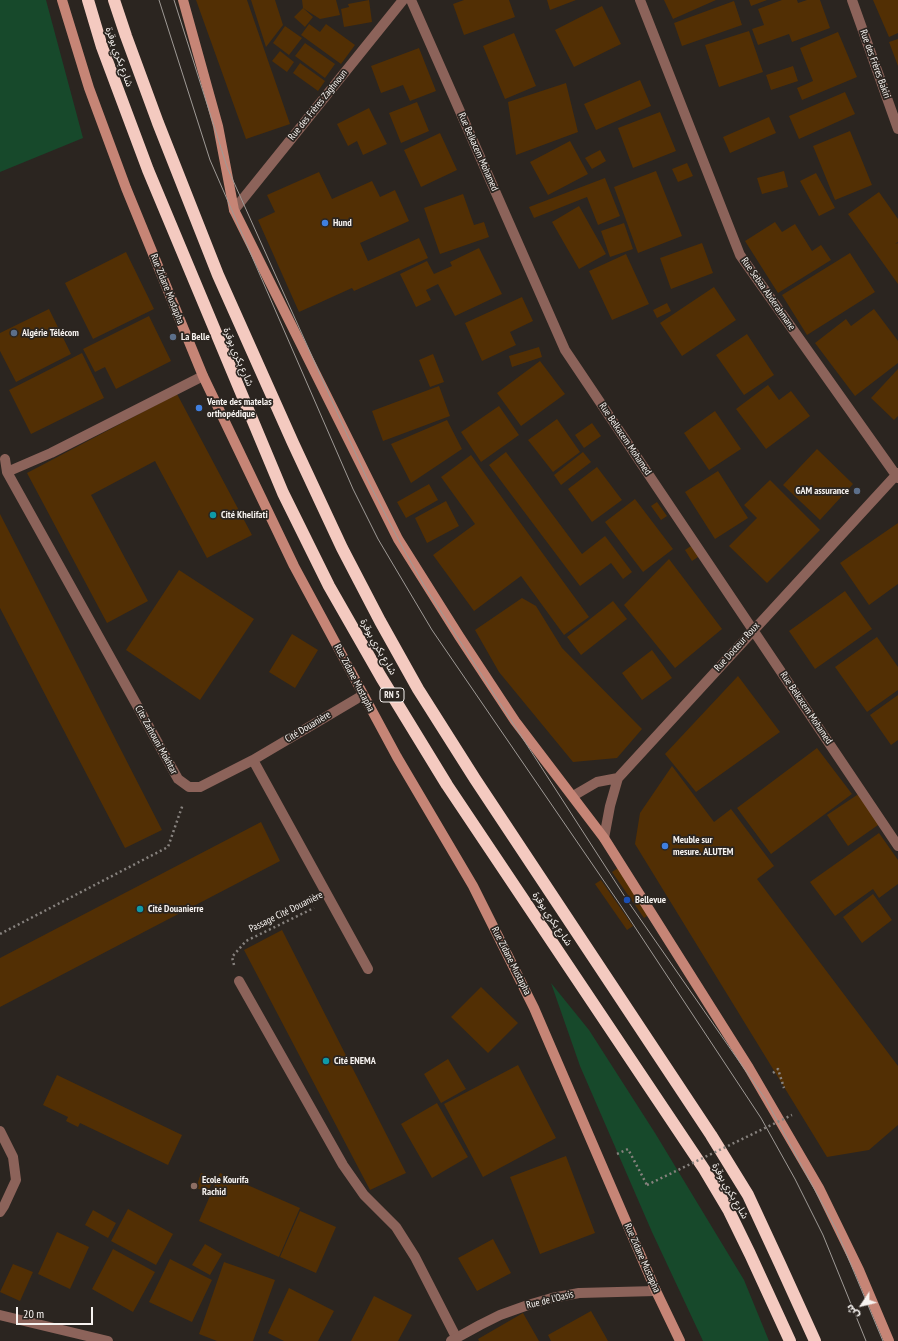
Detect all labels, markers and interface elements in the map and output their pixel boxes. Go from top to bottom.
street label: شارع بكري بوقرة [103,26,135,88]
street label: Rue des Frères Bakiri [857,28,893,100]
street label: Rue des Frères Zaghnoun [286,67,350,143]
street label: Rue Belkacem Mohamed [455,111,501,193]
place label: Hund [333,217,352,229]
marker: Hund [320,218,330,228]
street label: Rue Zidane Mustapha [147,252,187,326]
street label: Rue Sebaa Abderahmane [738,255,798,333]
street label: شارع بكري بوقرة [220,326,256,388]
place label: Algérie Télécom [22,327,79,339]
marker: Algérie Télécom [9,328,19,338]
place label: La Belle [181,331,210,343]
marker: La Belle [168,332,178,342]
place label: Vente des matelas orthopédique [207,396,272,420]
street label: Rue Belkacem Mohamed [596,401,654,477]
marker: Vente des matelas orthopédique [194,403,204,413]
place label: GAM assurance [795,485,849,497]
marker: GAM assurance [852,486,862,496]
place label: Cité Khelifati [221,509,268,521]
marker: Cité Khelifati [208,510,218,520]
street label: شارع بكري بوقرة [357,617,399,677]
street label: Rue Docteur Roux [712,620,762,674]
street label: Rue Zidane Mustapha [331,642,377,714]
street label: Rue Belkacem Mohamed [777,670,835,746]
road number: RN 5 [380,688,404,702]
street label: Cite Zarhouni Mokhtar [132,703,180,777]
street label: Cité Douanière [283,709,333,745]
place label: Meuble sur mesure. ALUTEM [673,834,733,858]
marker: Meuble sur mesure. ALUTEM [660,841,670,851]
street label: Passage Cité Douanière [247,889,325,935]
street label: شارع بكري بوقرة [530,890,574,948]
place label: Bellevue [635,894,666,906]
marker: Bellevue [622,895,632,905]
place label: Cité Douanierre [148,903,204,915]
marker: Cité Douanierre [135,904,145,914]
street label: Rue Zidane Mustapha [489,925,533,997]
place label: Cité ENEMA [334,1055,376,1067]
marker: Cité ENEMA [321,1056,331,1066]
street label: شارع بكري بوقرة [709,1161,751,1221]
place label: Ecole Kourifa Rachid [202,1174,249,1198]
marker: Ecole Kourifa Rachid [189,1181,199,1191]
street label: Rue Zidane Mustapha [621,1222,663,1294]
north arrow [842,1285,882,1325]
street label: Rue de l'Oasis [525,1288,575,1312]
scale bar [18,1299,95,1325]
text: ش [842,1302,862,1322]
text: 20 m [23,1306,44,1321]

